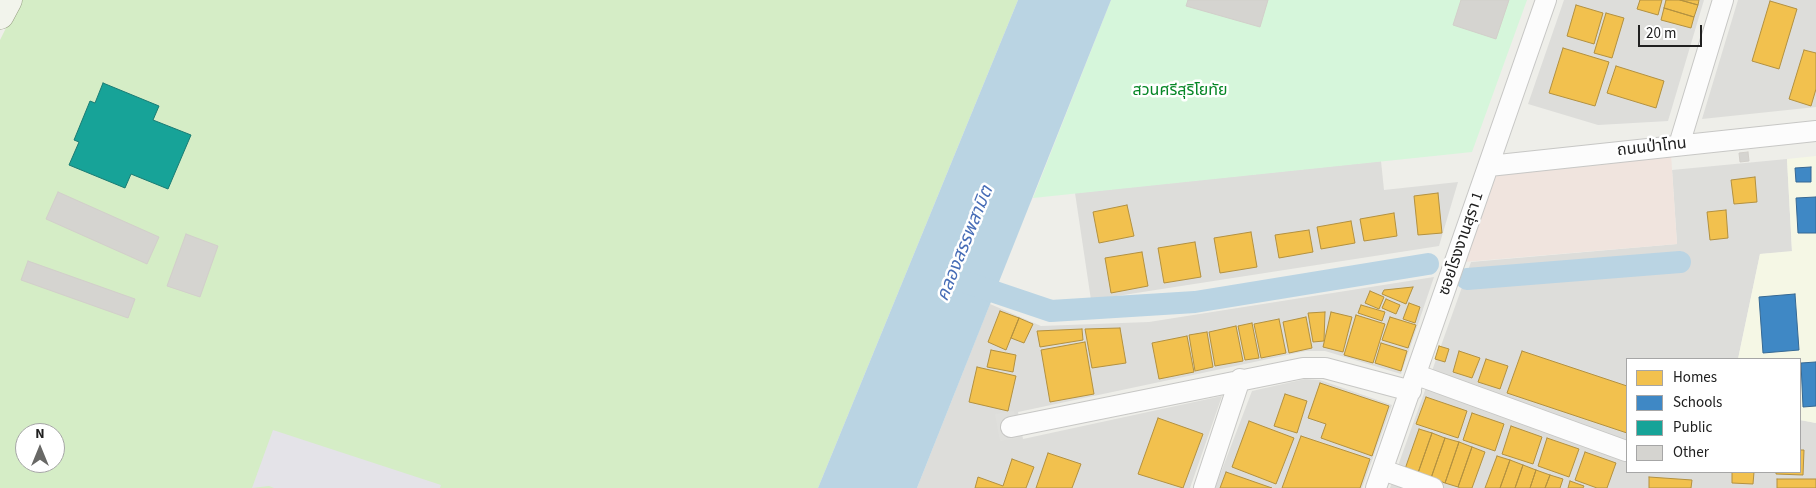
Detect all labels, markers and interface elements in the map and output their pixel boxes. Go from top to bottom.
scale bar [1641,15,1705,47]
text: 20 m [1646,23,1676,44]
park label: สวนศรีสุริโยทัย [1133,81,1227,101]
street label: ถนนป่าโทน [1616,135,1688,161]
water label: คลองสรรพสามิต [933,183,999,305]
street label: ซอยโรงงานสุรา 1 [1435,190,1489,298]
legend [1626,358,1801,473]
text: Homes [1673,367,1717,388]
text: Schools [1673,392,1722,413]
text: Public [1673,417,1712,438]
north arrow [15,423,65,473]
text: N [35,424,45,444]
text: Other [1673,442,1709,463]

